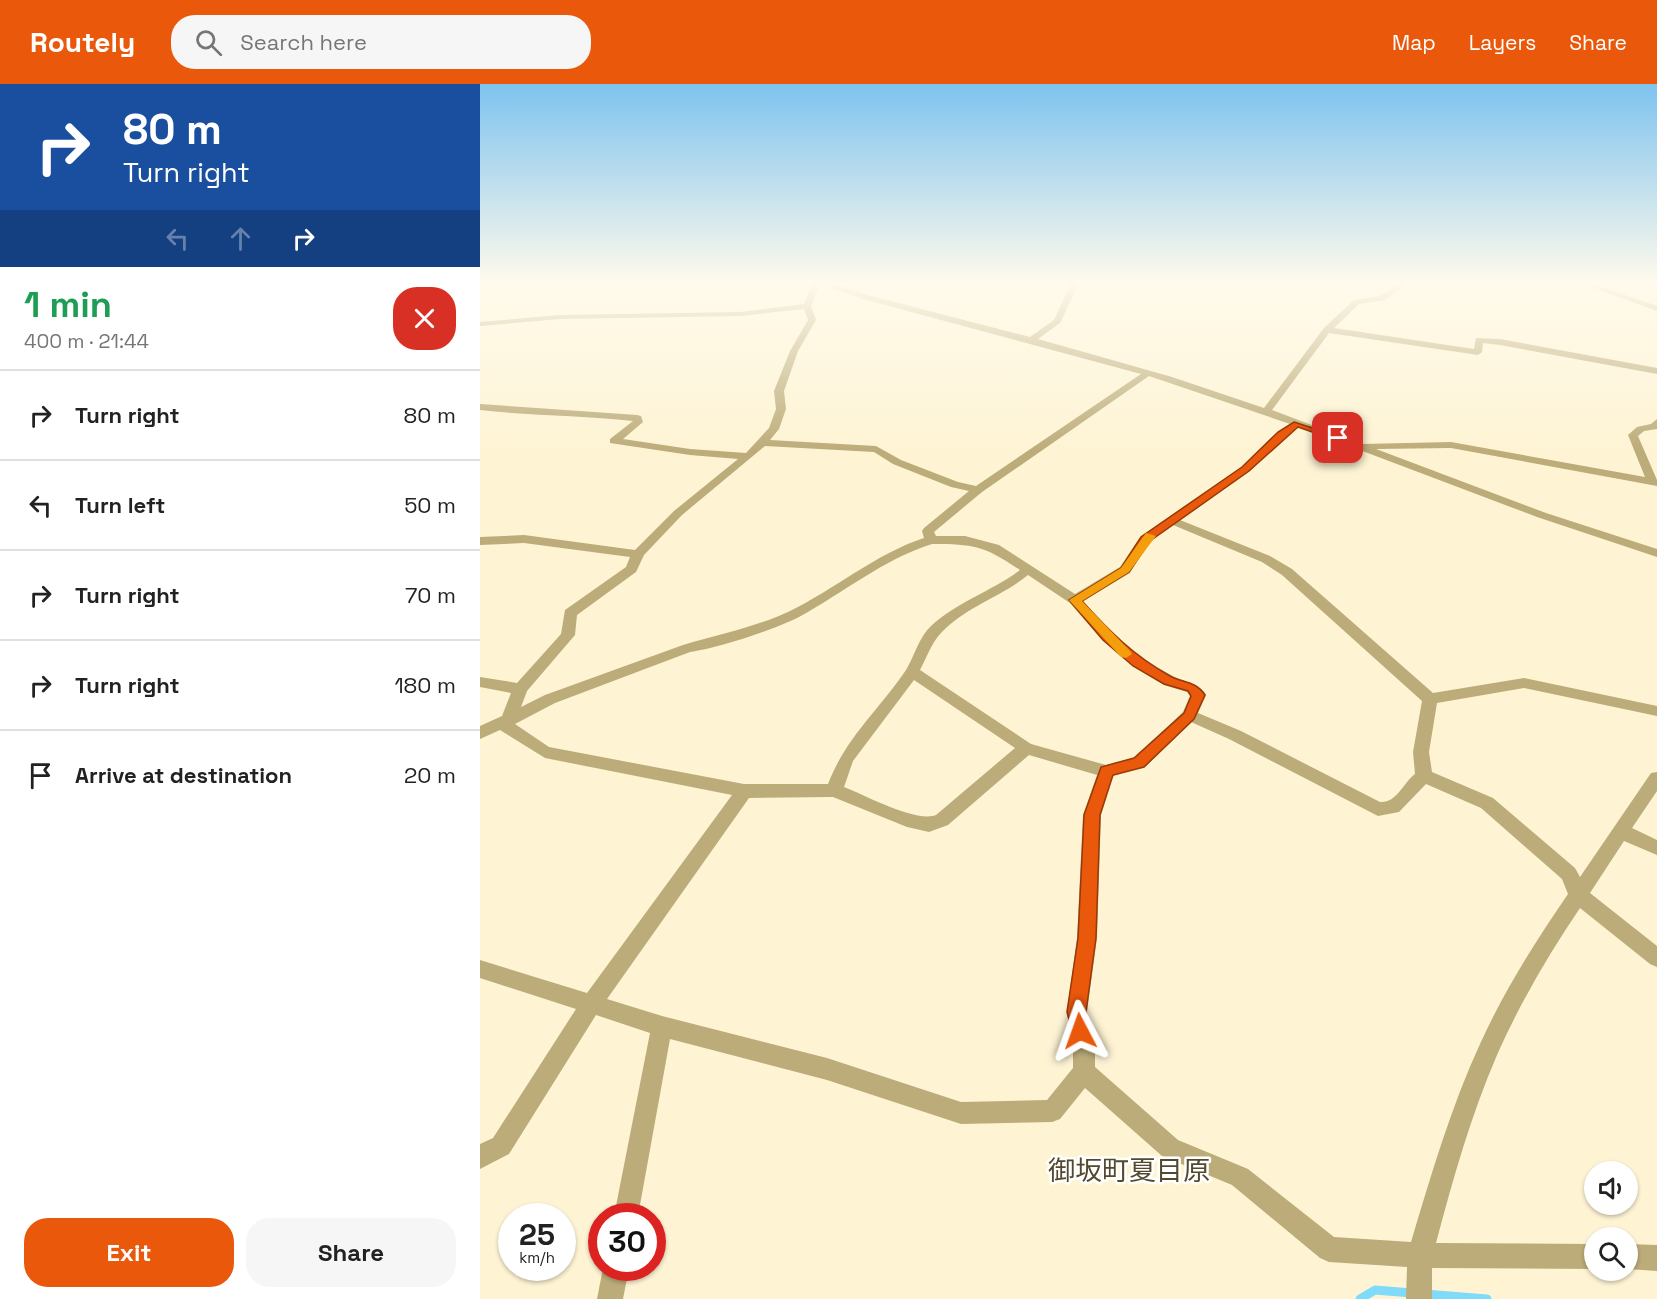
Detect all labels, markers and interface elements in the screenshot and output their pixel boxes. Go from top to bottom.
search box [171,15,591,69]
text: Routely [30,24,135,60]
icon: search [192,26,225,59]
text: Search here [240,28,367,56]
text: Map [1392,29,1436,56]
text: Layers [1469,29,1536,56]
text: Share [1569,29,1627,56]
text: 80 m [123,103,222,156]
icon: right [24,108,102,186]
text: Turn right [123,155,250,190]
icon: left [161,222,194,255]
icon: ahead [224,222,257,255]
icon: right [287,222,320,255]
text: 1 min [24,282,112,328]
button: close [393,287,456,350]
text: 400 m · 21:44 [24,328,149,354]
icon: right [24,399,57,432]
text: Turn right [75,401,180,429]
text: 80 m [404,401,456,429]
pin [1312,412,1363,463]
icon: arrive [1321,421,1354,454]
icon: left [24,489,57,522]
text: Turn left [75,491,165,519]
text: 50 m [404,491,456,519]
icon: right [24,579,57,612]
text: Turn right [75,581,180,609]
text: 70 m [405,581,456,609]
icon: right [24,669,57,702]
text: Turn right [75,671,180,699]
text: 180 m [394,671,456,699]
icon: arrive [24,759,57,792]
text: Arrive at destination [75,761,292,789]
text: 20 m [404,761,456,789]
position arrow [1048,999,1112,1063]
district label: 御坂町夏目原 [1048,1153,1210,1188]
map controls [1584,1161,1638,1281]
button: sound [1584,1161,1638,1215]
speed limit sign: 30 [588,1203,666,1281]
text: 25 [519,1215,555,1254]
button: Exit [24,1218,234,1287]
button: Share [246,1218,456,1287]
button: search [1584,1227,1638,1281]
text: km/h [519,1248,555,1267]

